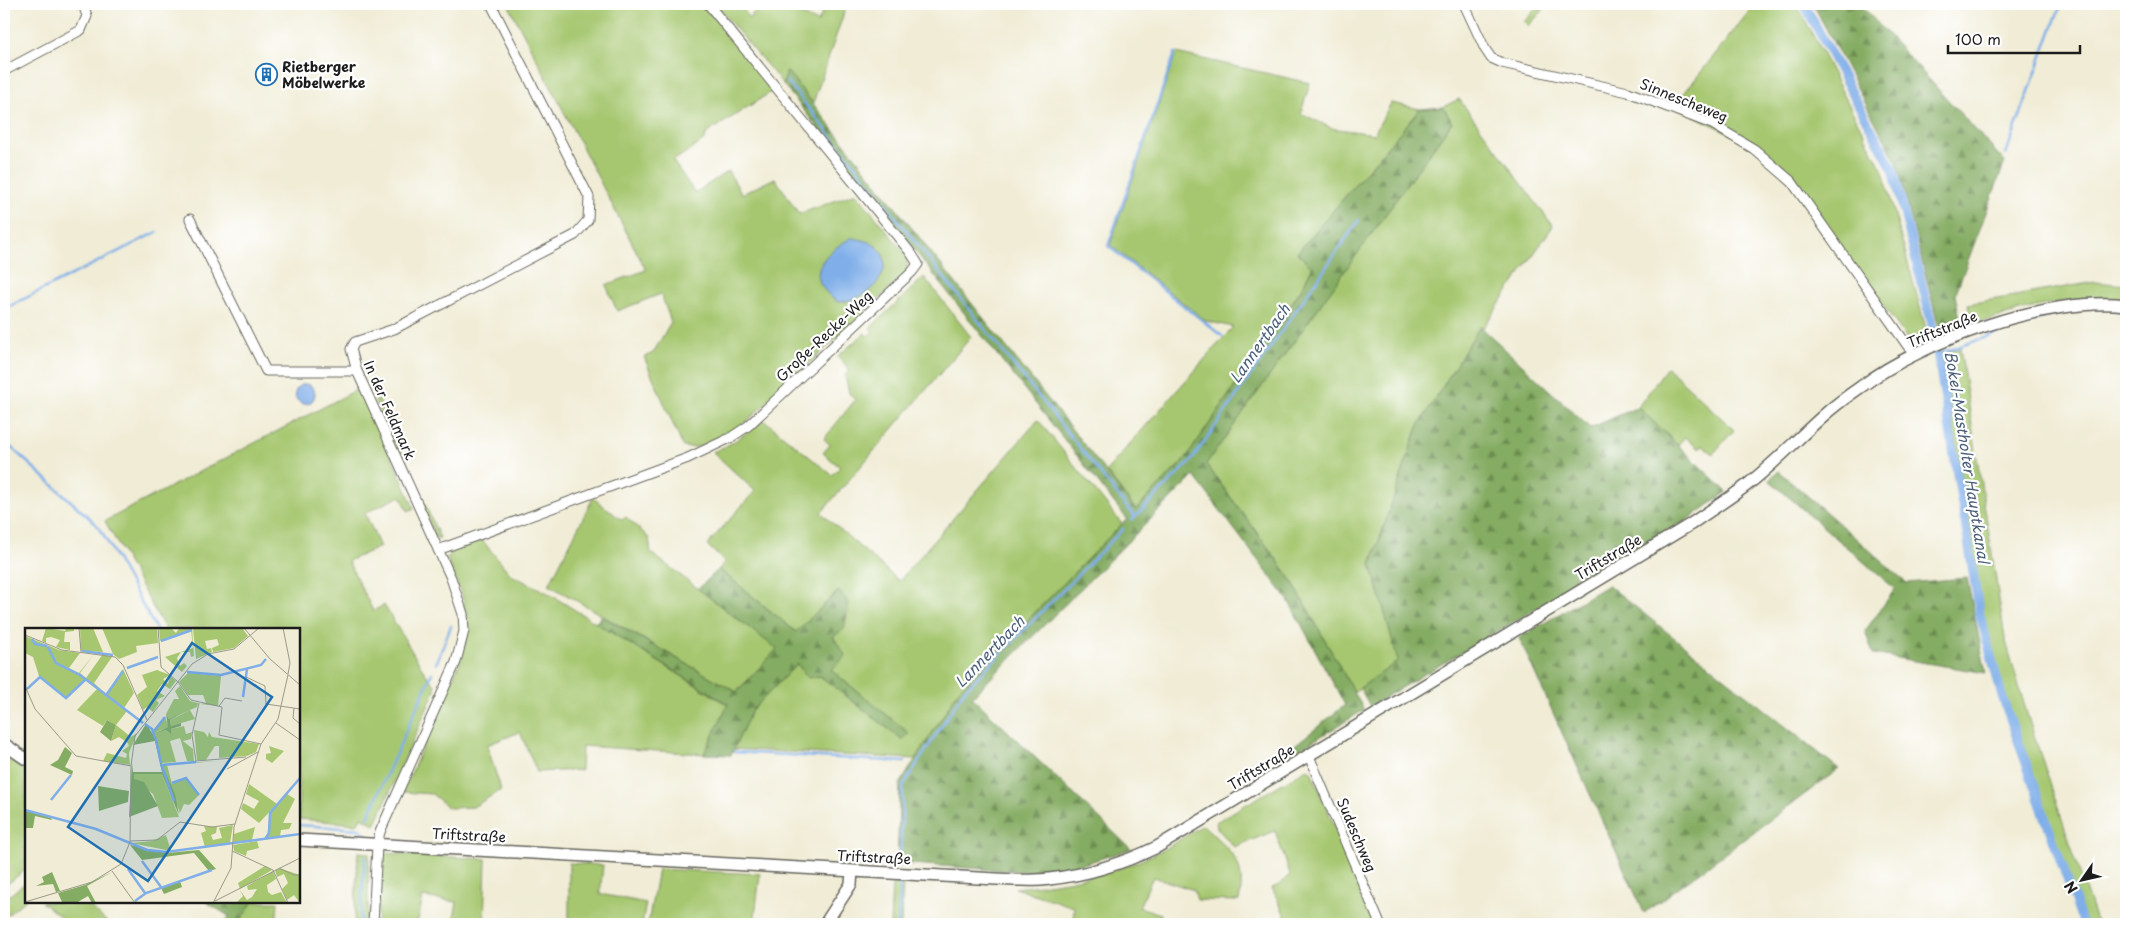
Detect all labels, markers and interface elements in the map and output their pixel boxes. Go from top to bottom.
scale bar [1948,22,2080,54]
text: 100 m [1955,27,2001,50]
place label: Rietberger Möbelwerke [282,56,366,93]
building icon: Rietberger Möbelwerke [254,62,278,86]
street label: Sinnescheweg [1637,73,1731,127]
street label: Große-Recke-Weg [771,286,877,386]
water label: Lannertbach [1223,299,1295,387]
street label: Triftstraße [1904,305,1980,353]
water label: Bokel-Mastholter Hauptkanal [1940,349,1997,567]
street label: In der Feldmark [359,357,422,464]
street label: Triftstraße [1571,529,1645,585]
water label: Lannertbach [949,610,1029,692]
inset map [25,628,300,903]
street label: Triftstraße [1224,739,1298,795]
street label: Sudeschweg [1332,795,1382,875]
street label: Triftstraße [431,823,507,847]
street label: Triftstraße [836,845,912,869]
north arrow [2058,856,2108,906]
text: N [2059,877,2083,898]

